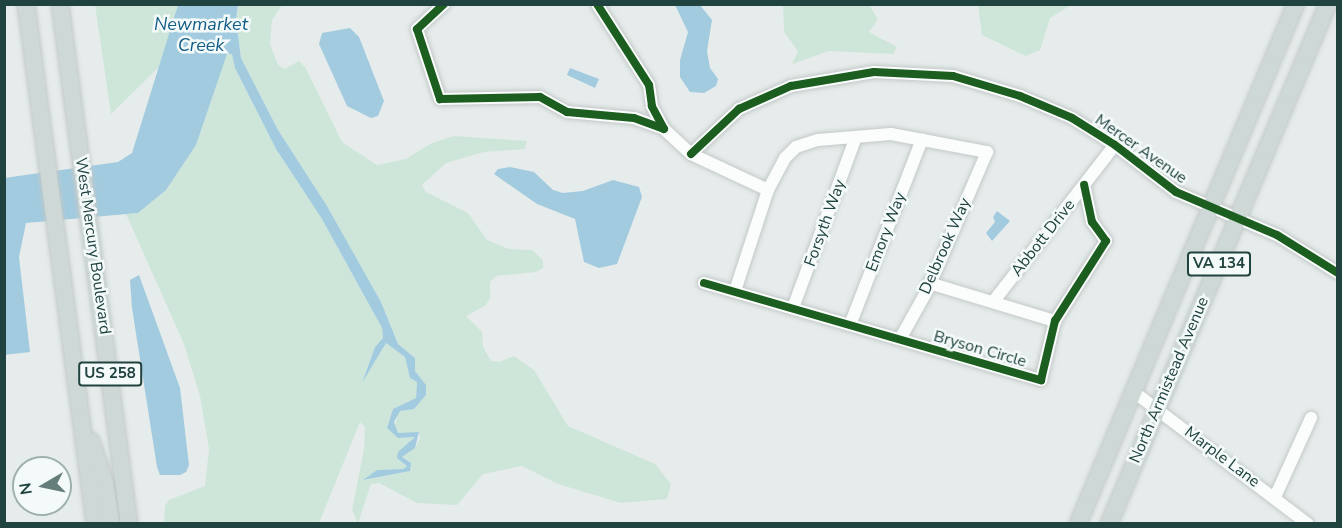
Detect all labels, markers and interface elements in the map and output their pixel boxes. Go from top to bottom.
water label: Newmarket Creek [154,14,248,57]
street label: Mercer Avenue [1091,110,1191,188]
street label: West Mercury Boulevard [71,156,115,336]
street label: Forsyth Way [800,177,850,269]
street label: Emory Way [862,189,910,275]
street label: Delbrook Way [915,195,975,297]
street label: Abbott Drive [1007,196,1079,280]
road number: VA 134 [1186,252,1252,276]
street label: North Armistead Avenue [1125,294,1213,466]
street label: Bryson Circle [931,327,1029,371]
road number: US 258 [77,362,143,386]
street label: Marple Lane [1181,422,1263,492]
north arrow [12,456,72,516]
text: N [14,481,38,496]

